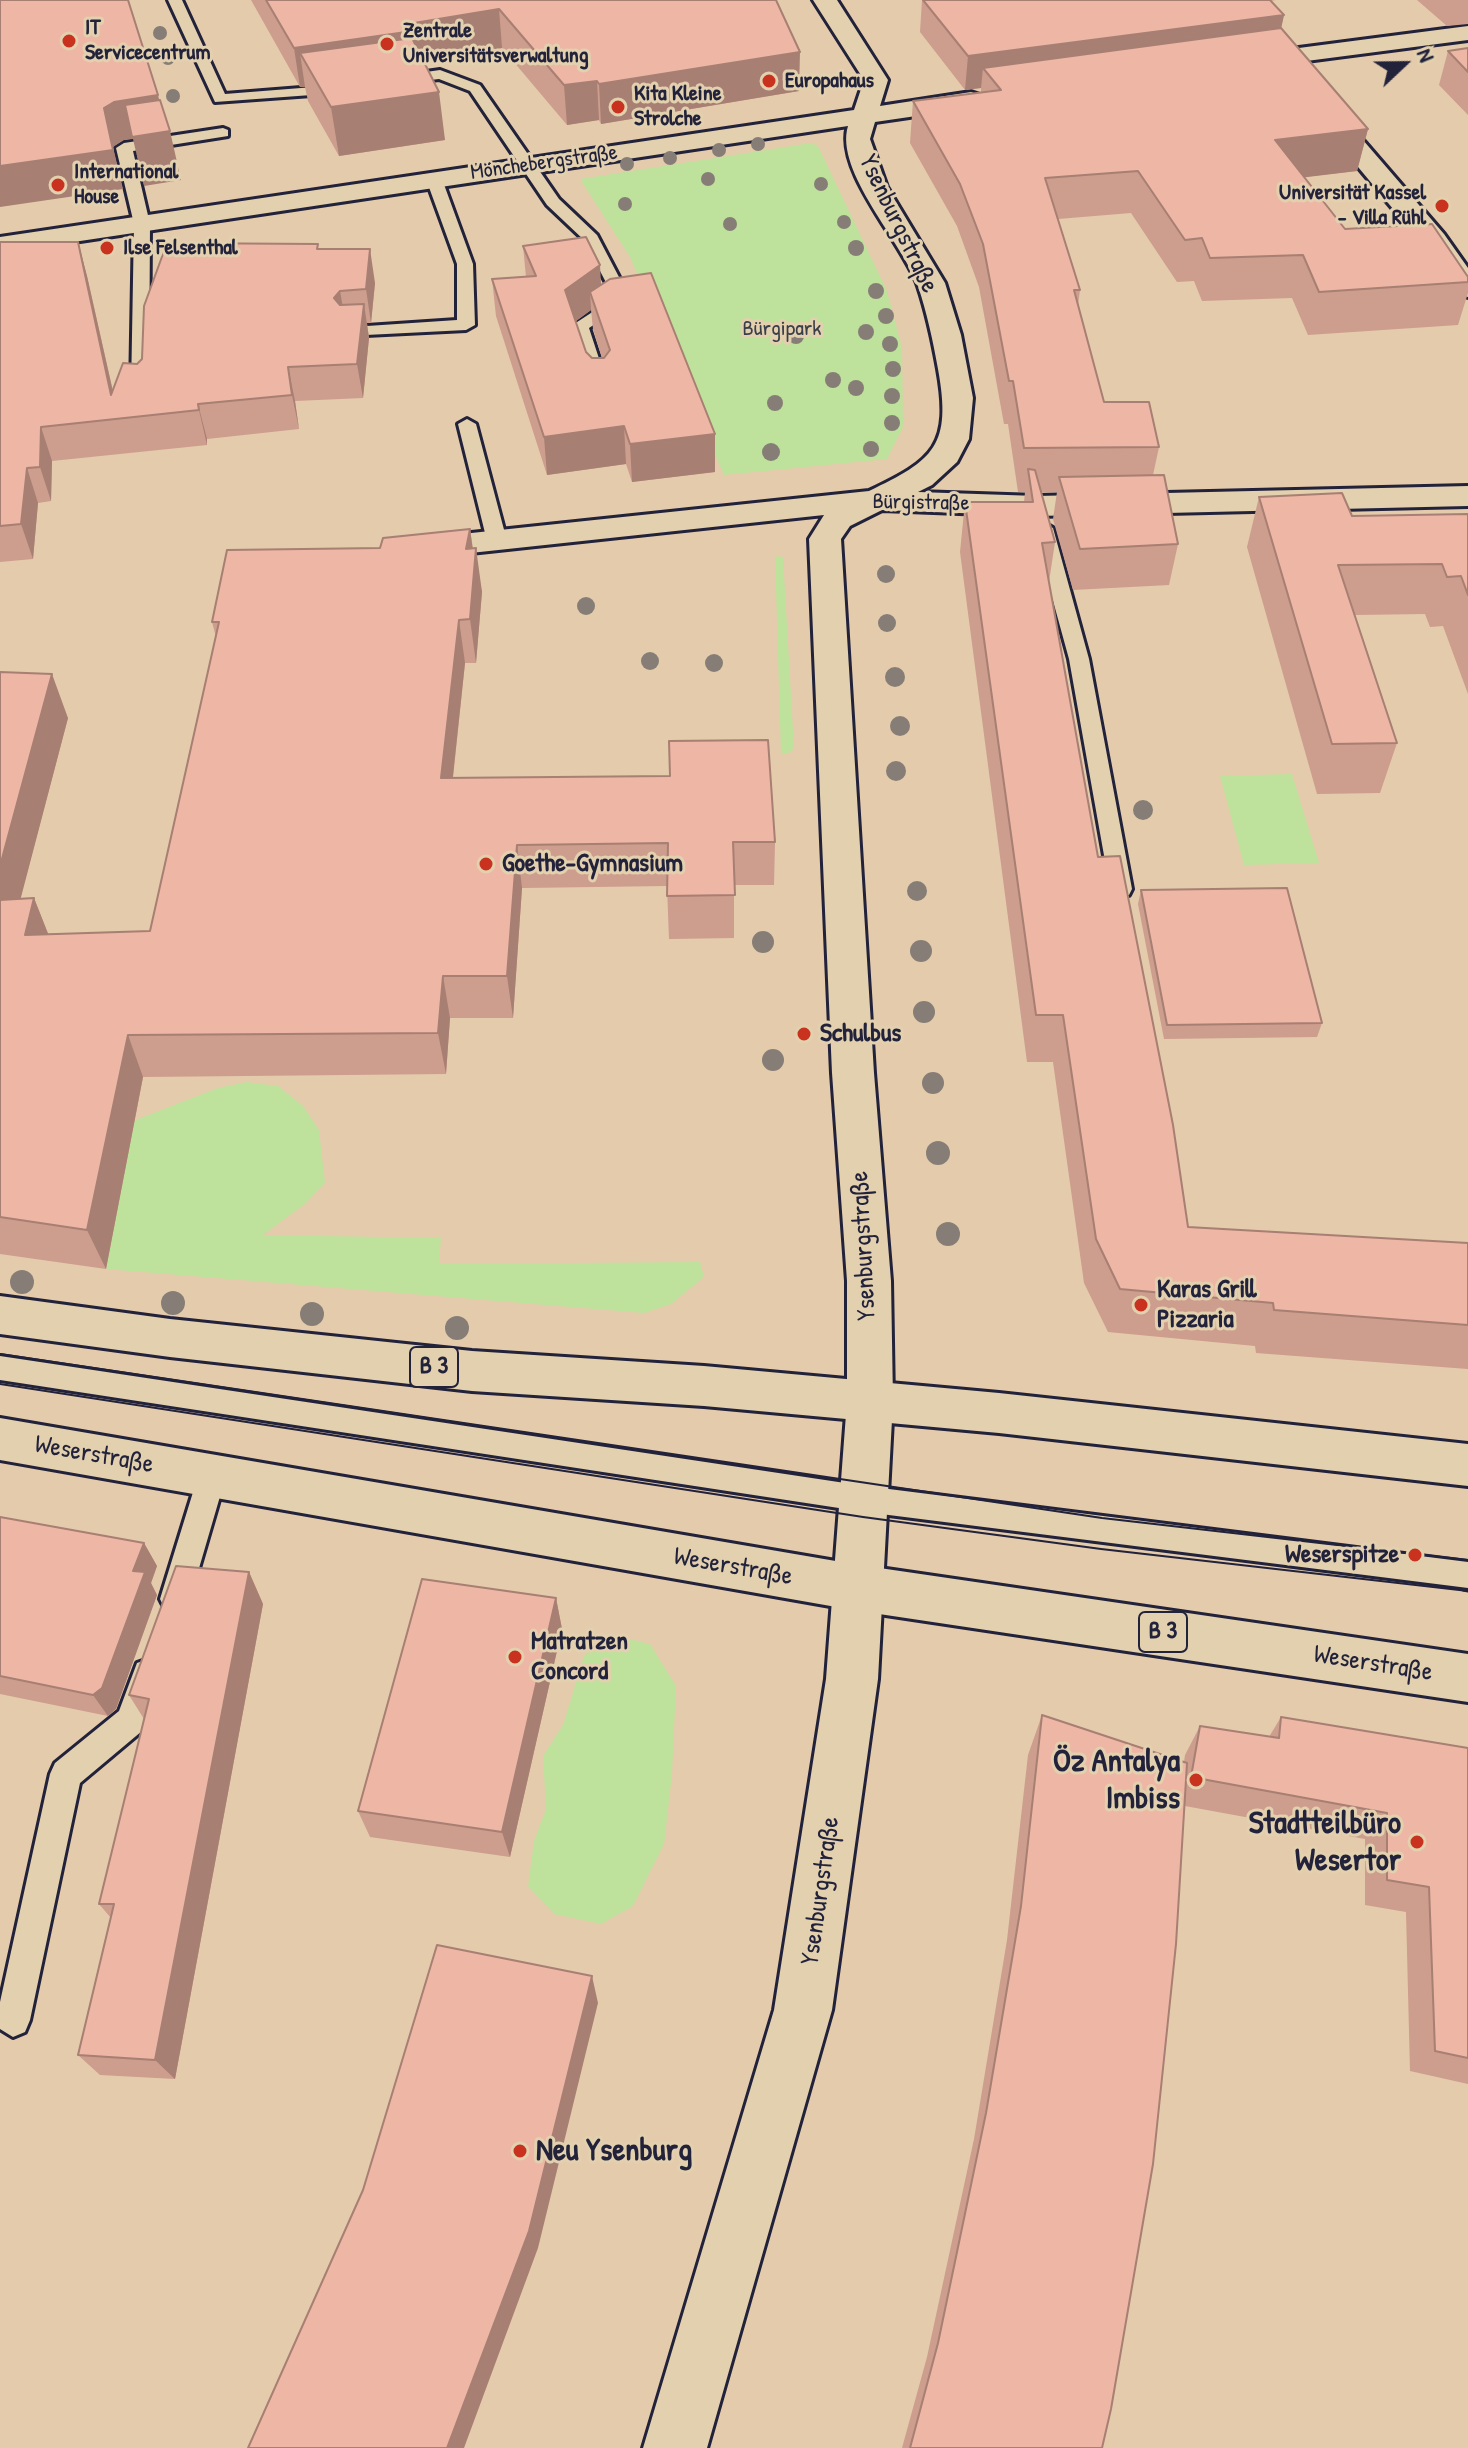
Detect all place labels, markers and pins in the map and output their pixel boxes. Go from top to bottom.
place label: IT Servicecentrum [85,15,210,66]
place label: Zentrale Universitätsverwaltung [403,18,588,70]
marker: IT Servicecentrum [60,32,78,50]
marker: Zentrale Universitätsverwaltung [378,35,396,53]
place label: Europahaus [785,68,874,94]
marker: Europahaus [760,72,778,90]
place label: Kita Kleine Strolche [634,81,721,132]
marker: Kita Kleine Strolche [609,98,627,116]
place label: International House [74,159,178,210]
marker: International House [49,176,67,194]
place label: Universität Kassel - Villa Rühl [1279,180,1426,232]
marker: Universität Kassel - Villa Rühl [1433,197,1451,215]
place label: Ilse Felsenthal [123,235,238,261]
marker: Ilse Felsenthal [98,239,116,257]
place label: Goethe-Gymnasium [502,848,683,880]
marker: Goethe-Gymnasium [477,855,495,873]
place label: Schulbus [820,1018,901,1050]
marker: Schulbus [795,1025,813,1043]
place label: Karas Grill Pizzaria [1157,1274,1257,1336]
marker: Karas Grill Pizzaria [1132,1296,1150,1314]
place label: Weserspitze [1285,1539,1399,1571]
marker: Weserspitze [1406,1546,1424,1564]
place label: Matratzen Concord [531,1626,628,1688]
marker: Matratzen Concord [506,1648,524,1666]
place label: Öz Antalya Imbiss [1053,1743,1180,1818]
marker: Öz Antalya Imbiss [1187,1771,1205,1789]
place label: Stadtteilbüro Wesertor [1249,1805,1401,1880]
marker: Stadtteilbüro Wesertor [1408,1833,1426,1851]
place label: Neu Ysenburg [536,2132,692,2170]
marker: Neu Ysenburg [511,2142,529,2160]

